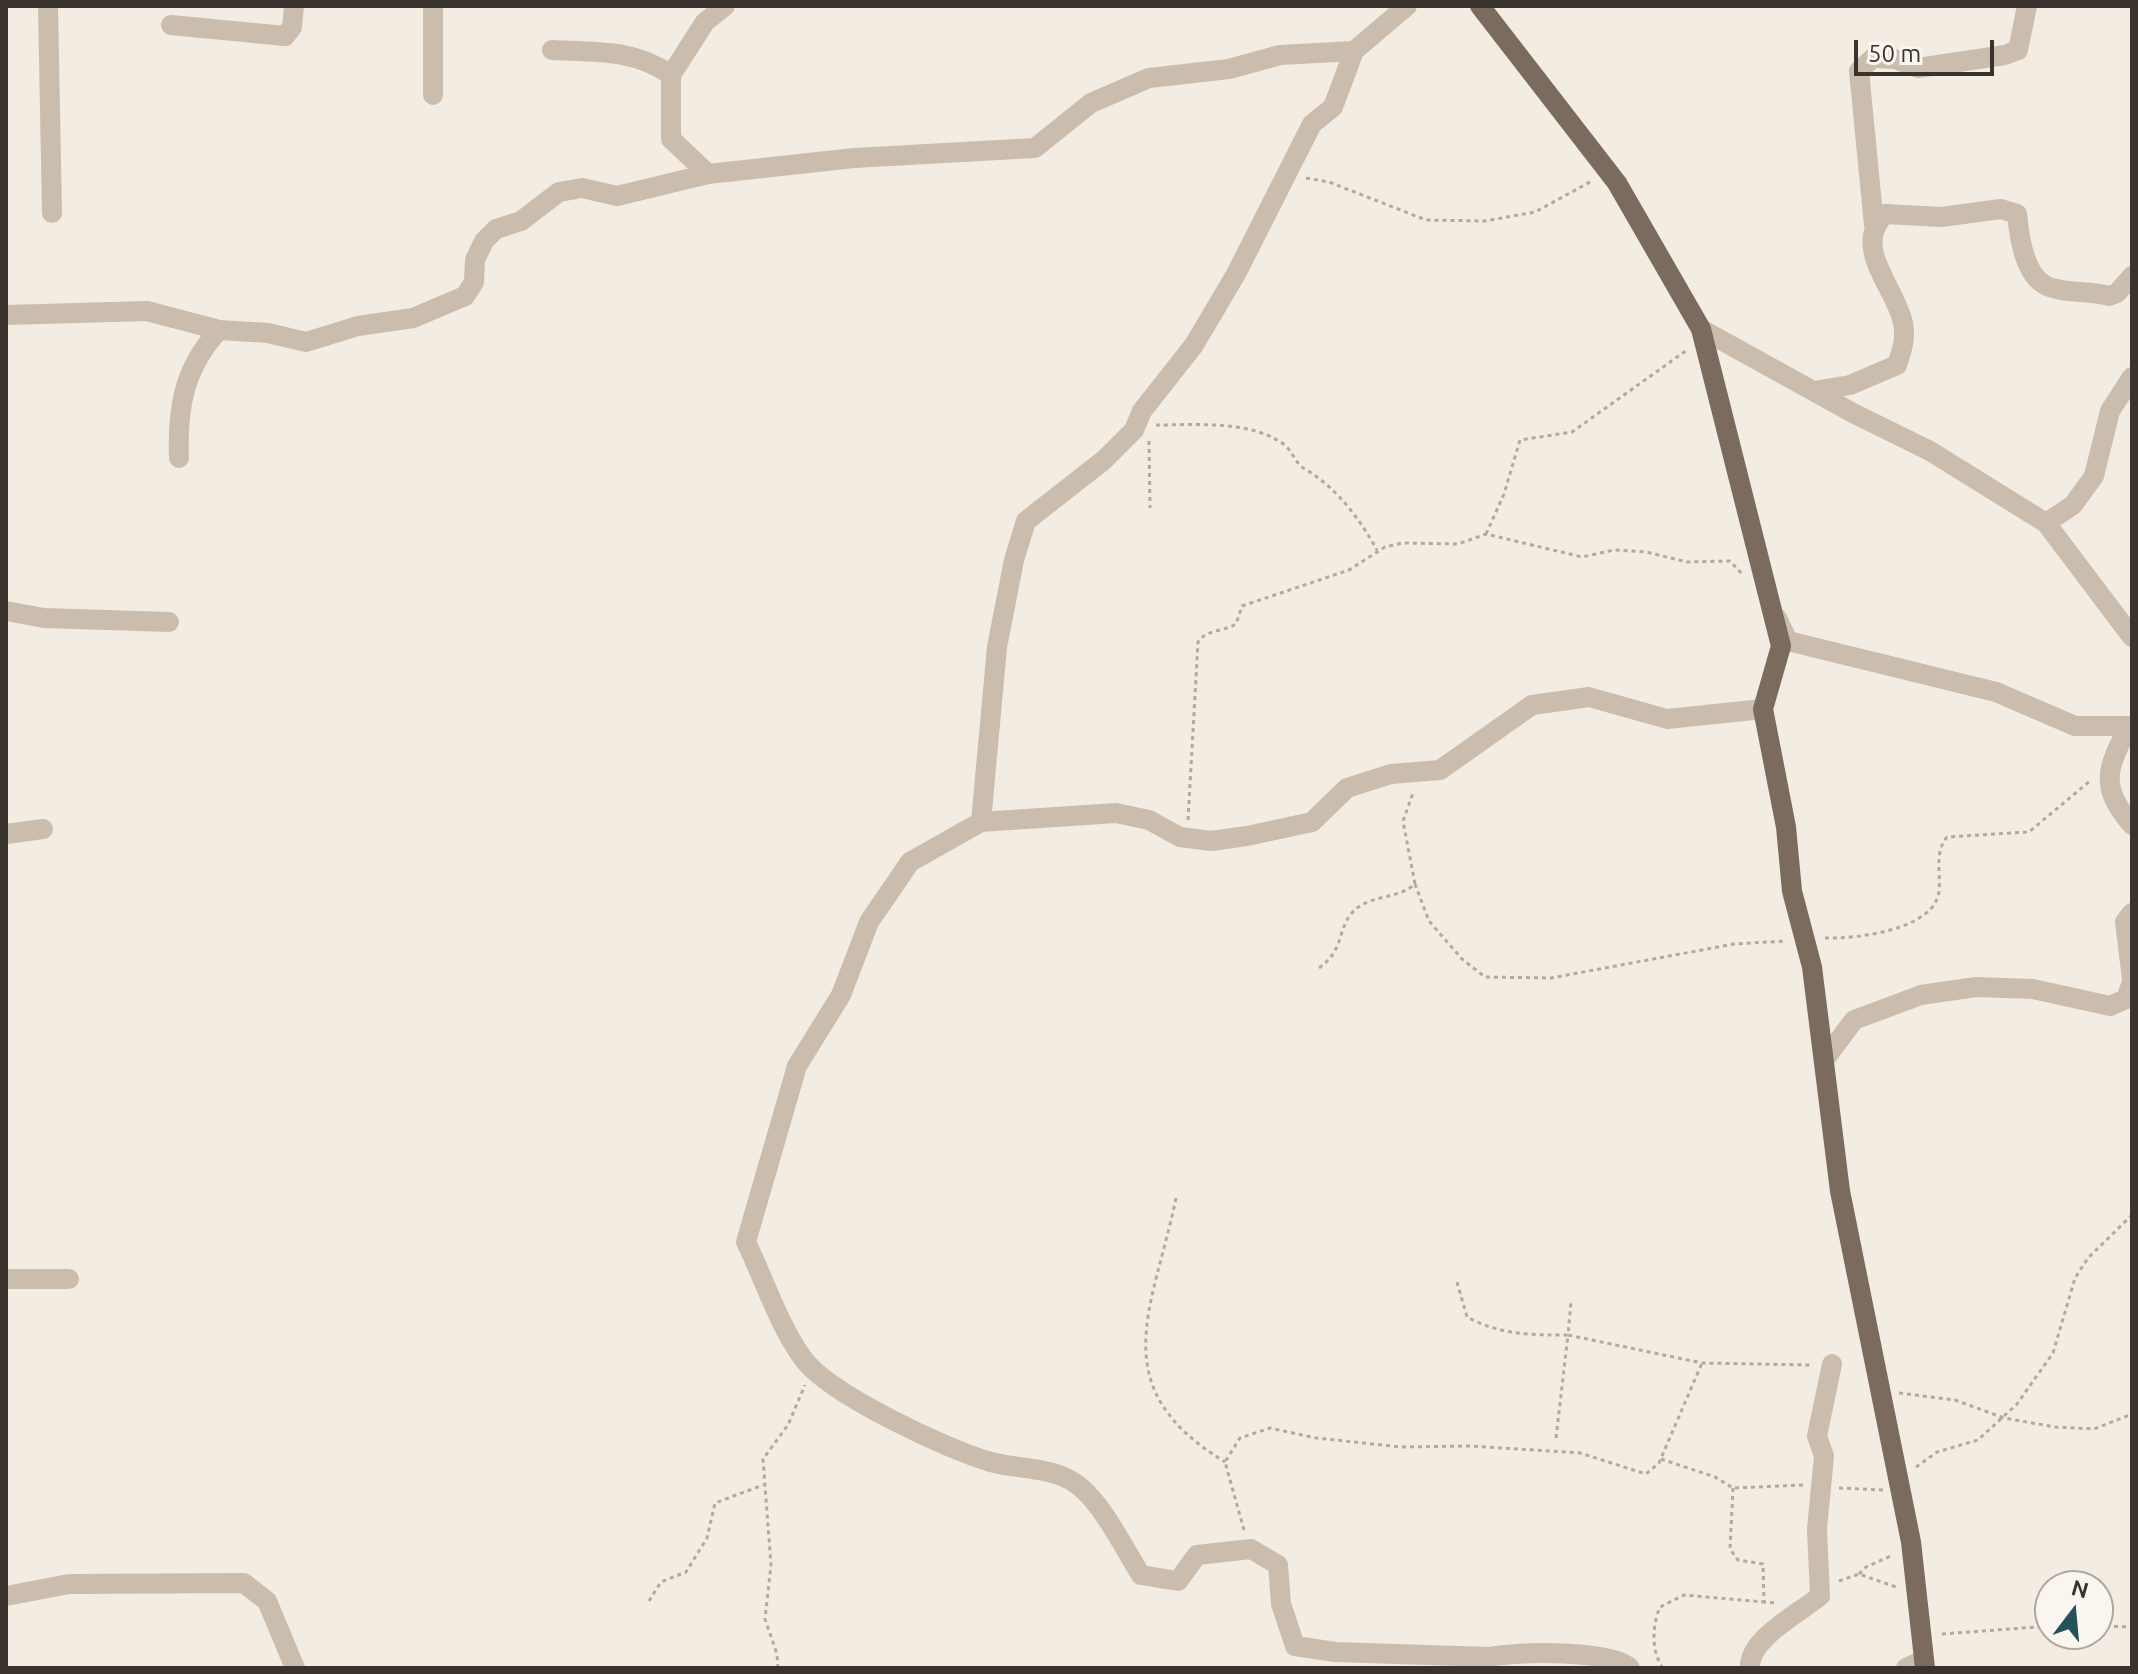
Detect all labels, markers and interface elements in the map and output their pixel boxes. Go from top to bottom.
scale bar [1858,24,1998,74]
text: 50 m [1868,40,1921,67]
north arrow [2034,1570,2114,1650]
text: N [2069,1574,2092,1603]

